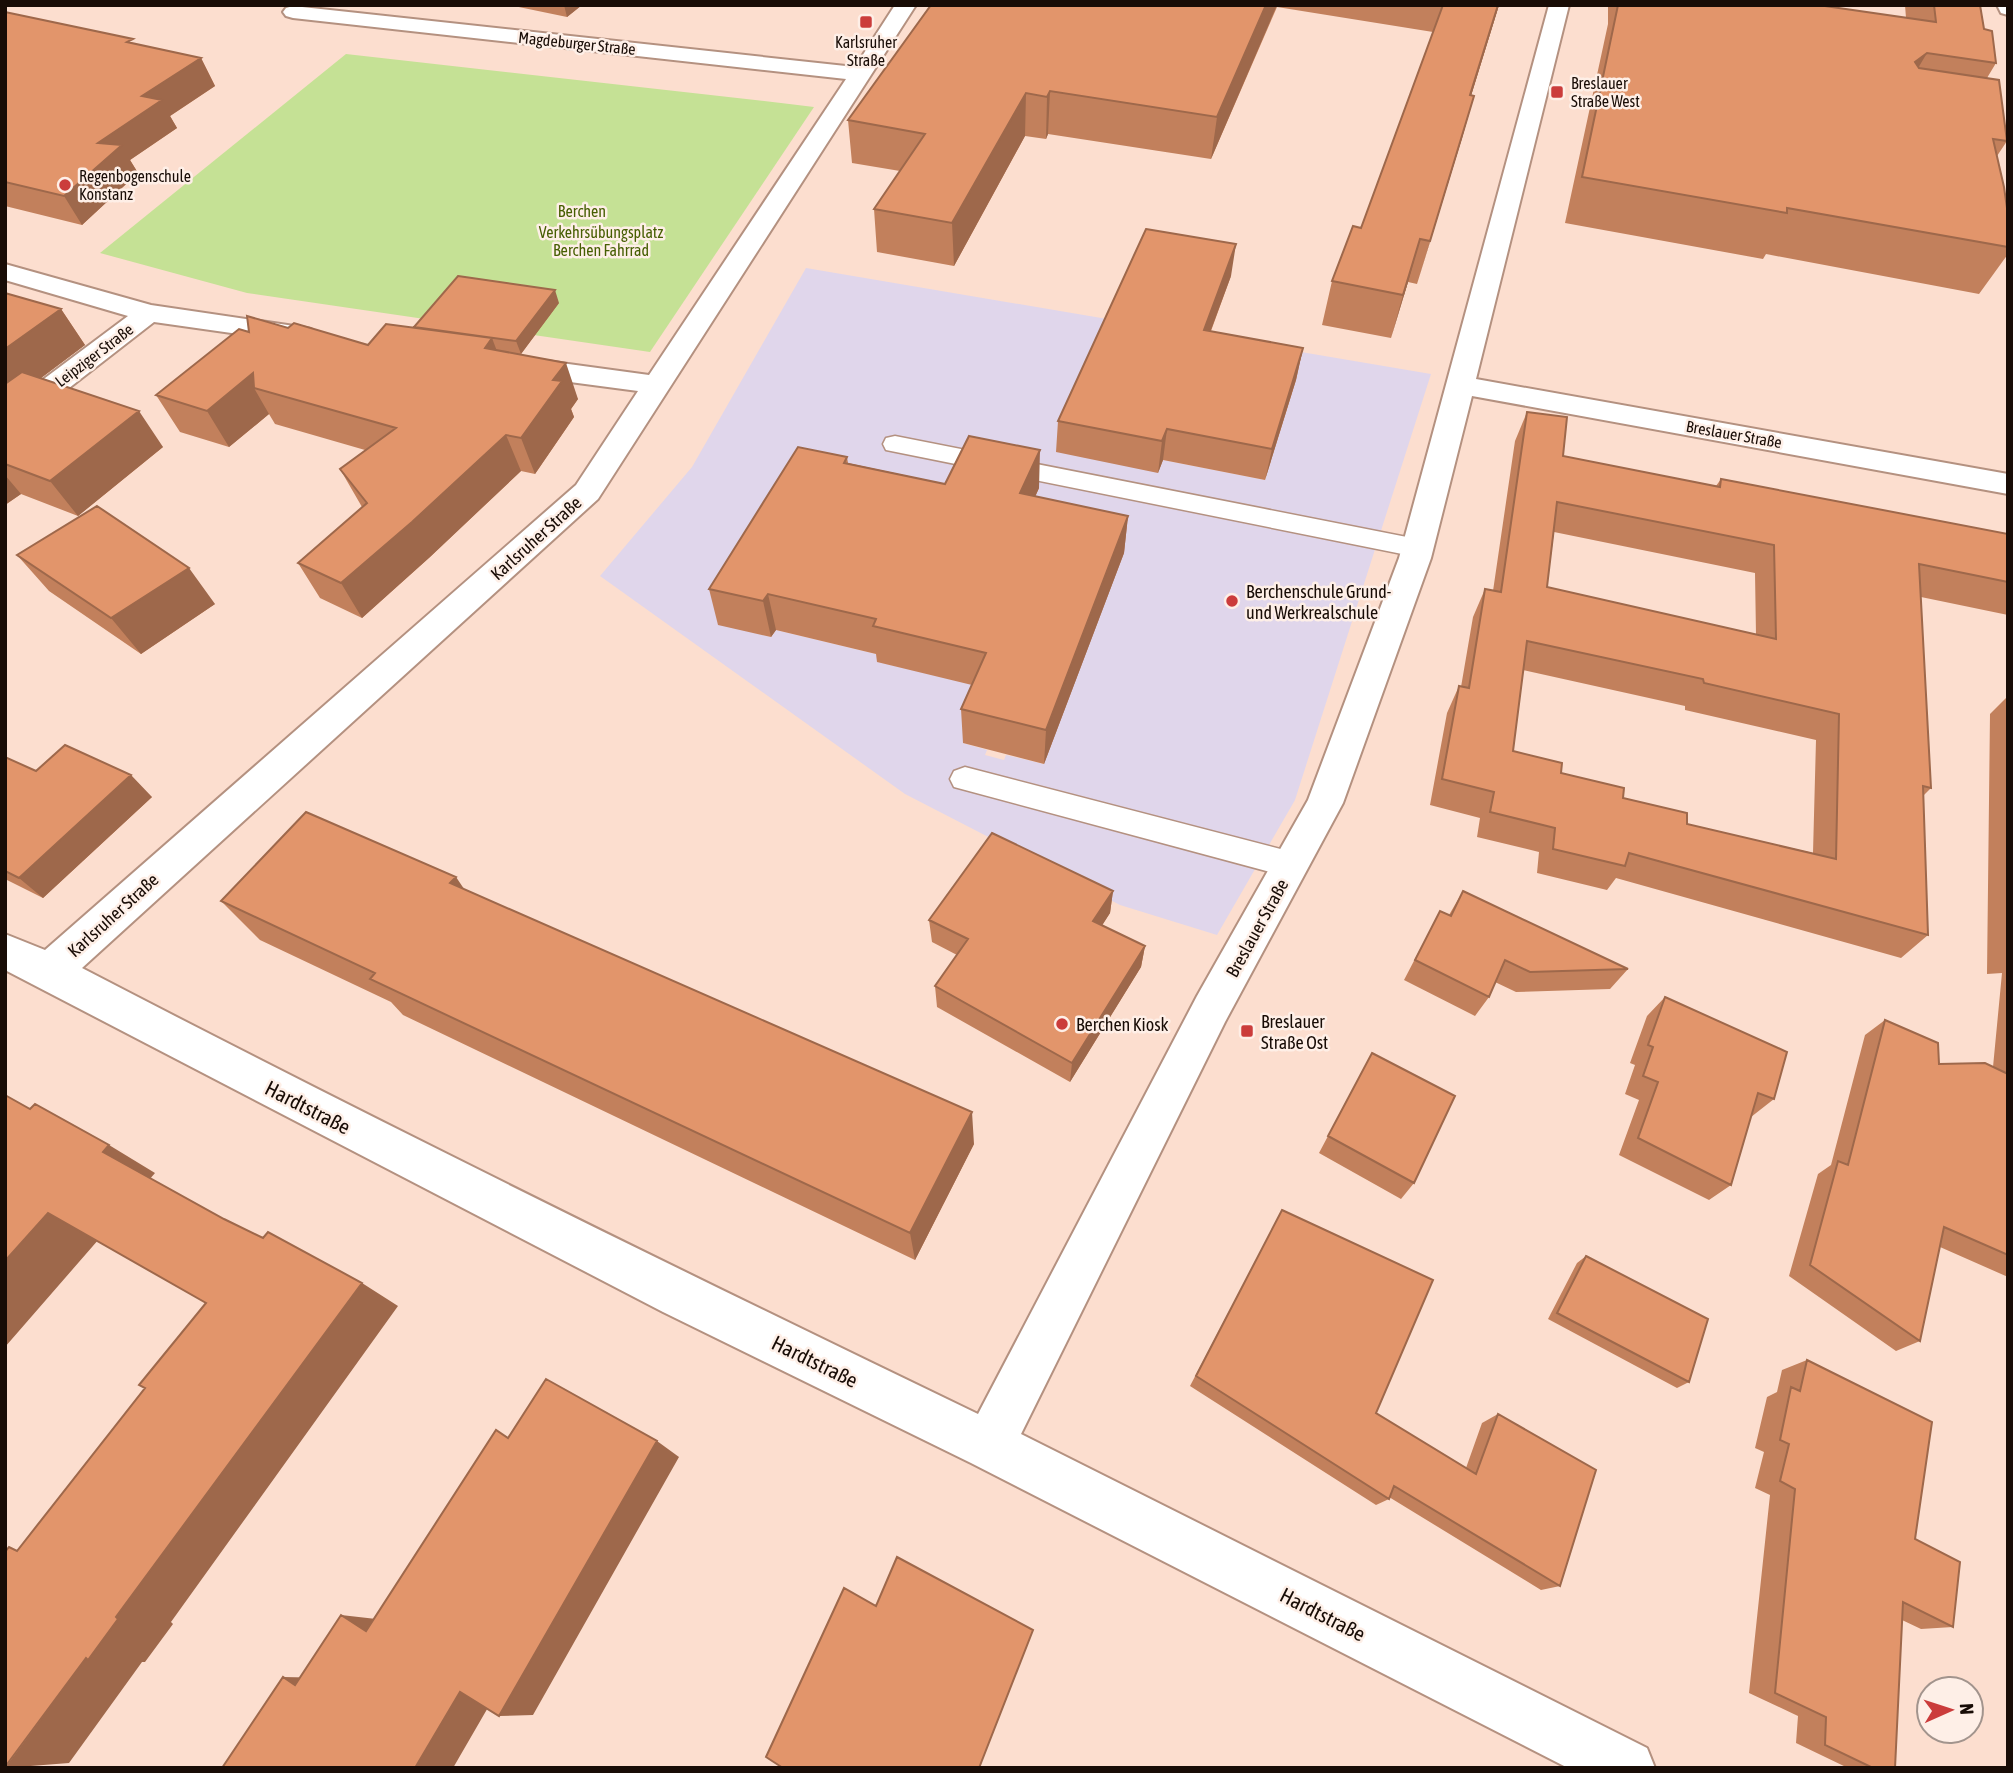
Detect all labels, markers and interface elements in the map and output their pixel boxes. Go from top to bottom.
marker: Karlsruher Straße [858,14,874,30]
street label: Magdeburger Straße [517,28,637,59]
place label: Karlsruher Straße [835,33,897,69]
place label: Breslauer Straße West [1571,74,1640,110]
marker: Breslauer Straße West [1549,84,1565,100]
place label: Regenbogenschule Konstanz [79,167,191,203]
marker: Regenbogenschule Konstanz [57,177,73,193]
park label: Berchen [558,202,606,220]
park label: Verkehrsübungsplatz Berchen Fahrrad [539,223,663,259]
street label: Leipziger Straße [52,320,137,391]
street label: Breslauer Straße [1685,417,1783,451]
street label: Karlsruher Straße [486,492,586,584]
place label: Berchenschule Grund- und Werkrealschule [1246,581,1392,623]
marker: Berchenschule Grund- und Werkrealschule [1224,593,1240,609]
street label: Karlsruher Straße [63,869,163,961]
street label: Breslauer Straße [1221,875,1293,981]
place label: Breslauer Straße Ost [1261,1011,1328,1053]
place label: Berchen Kiosk [1076,1014,1169,1035]
marker: Berchen Kiosk [1054,1016,1070,1032]
marker: Breslauer Straße Ost [1239,1023,1255,1039]
street label: Hardtstraße [261,1075,355,1139]
street label: Hardtstraße [768,1330,862,1392]
street label: Hardtstraße [1276,1582,1370,1646]
north arrow [1915,1675,1985,1745]
text: N [1956,1703,1978,1715]

